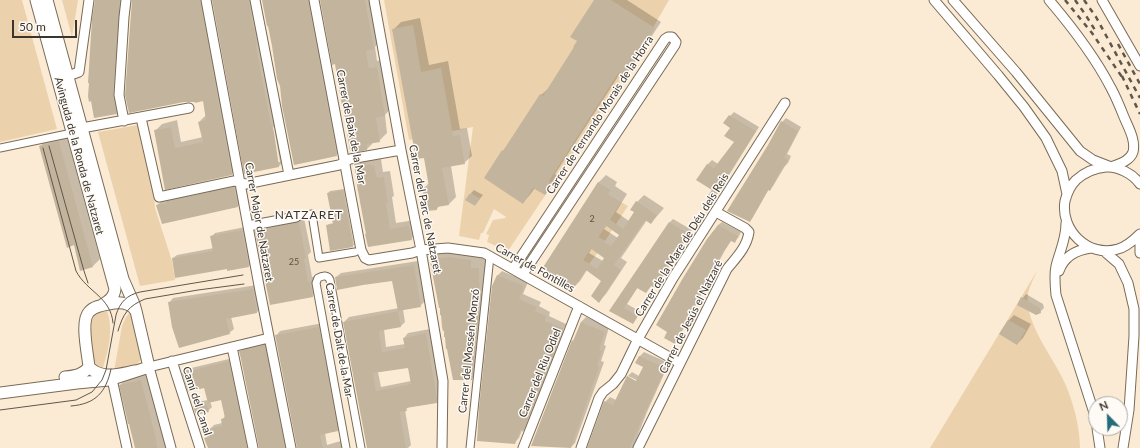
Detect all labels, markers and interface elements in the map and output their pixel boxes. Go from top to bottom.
scale bar [14,12,79,38]
text: 50 m [19,19,46,34]
street label: Carrer de Fernando Morais de la Horra [544,33,656,197]
street label: Carrer de Baix de la Mar [333,69,369,185]
street label: Avinguda de la Ronda de Natzaret [52,76,106,236]
street label: Carrer del Parc de Natzaret [406,144,444,274]
street label: Carrer Major de Natzaret [242,161,276,283]
street label: Carrer de la Mare de Déu dels Reis [632,171,732,319]
district label: NATZARET [275,208,343,222]
house number: 2 [589,214,595,224]
street label: Carrer de Fontilles [493,241,577,295]
house number: 25 [289,257,299,267]
street label: Carrer de Jesús el Natzaré [657,258,725,376]
street label: Carrer de Dalt de la Mar [322,282,356,398]
street label: Carrer del Mossén Monzó [456,288,482,414]
street label: Carrer del Riu Odiel [516,327,564,419]
street label: Camí del Canal [180,365,214,437]
north arrow [1088,396,1128,436]
text: N [1097,398,1110,413]

